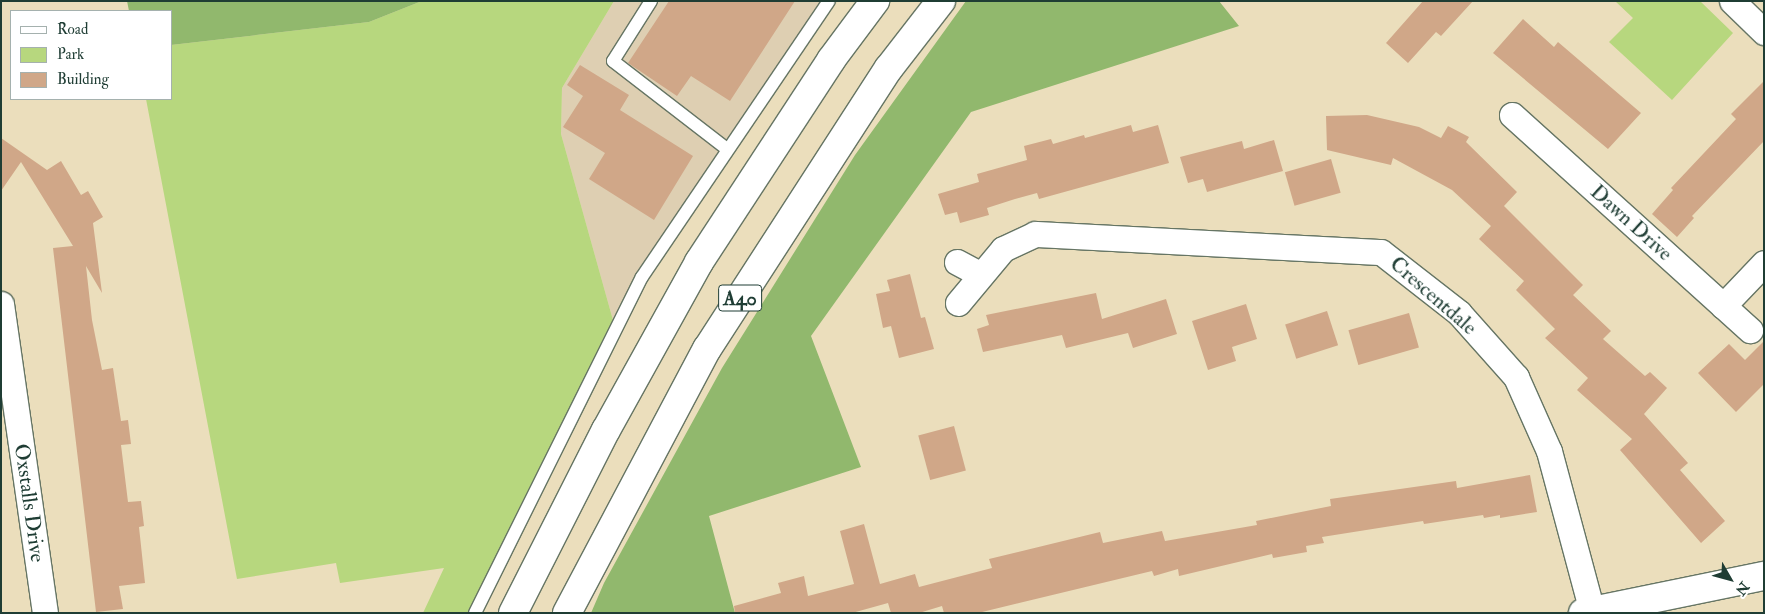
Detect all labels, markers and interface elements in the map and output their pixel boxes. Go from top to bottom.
legend [10,10,172,100]
text: Road [57,20,88,39]
text: Park [57,45,84,64]
text: Building [57,70,109,89]
street label: Dawn Drive [1585,180,1677,266]
street label: Crescentdale [1384,252,1482,340]
road number: A40 [718,280,762,316]
street label: Oxstalls Drive [8,442,50,564]
north arrow [1705,554,1755,604]
text: N [1732,578,1753,599]

